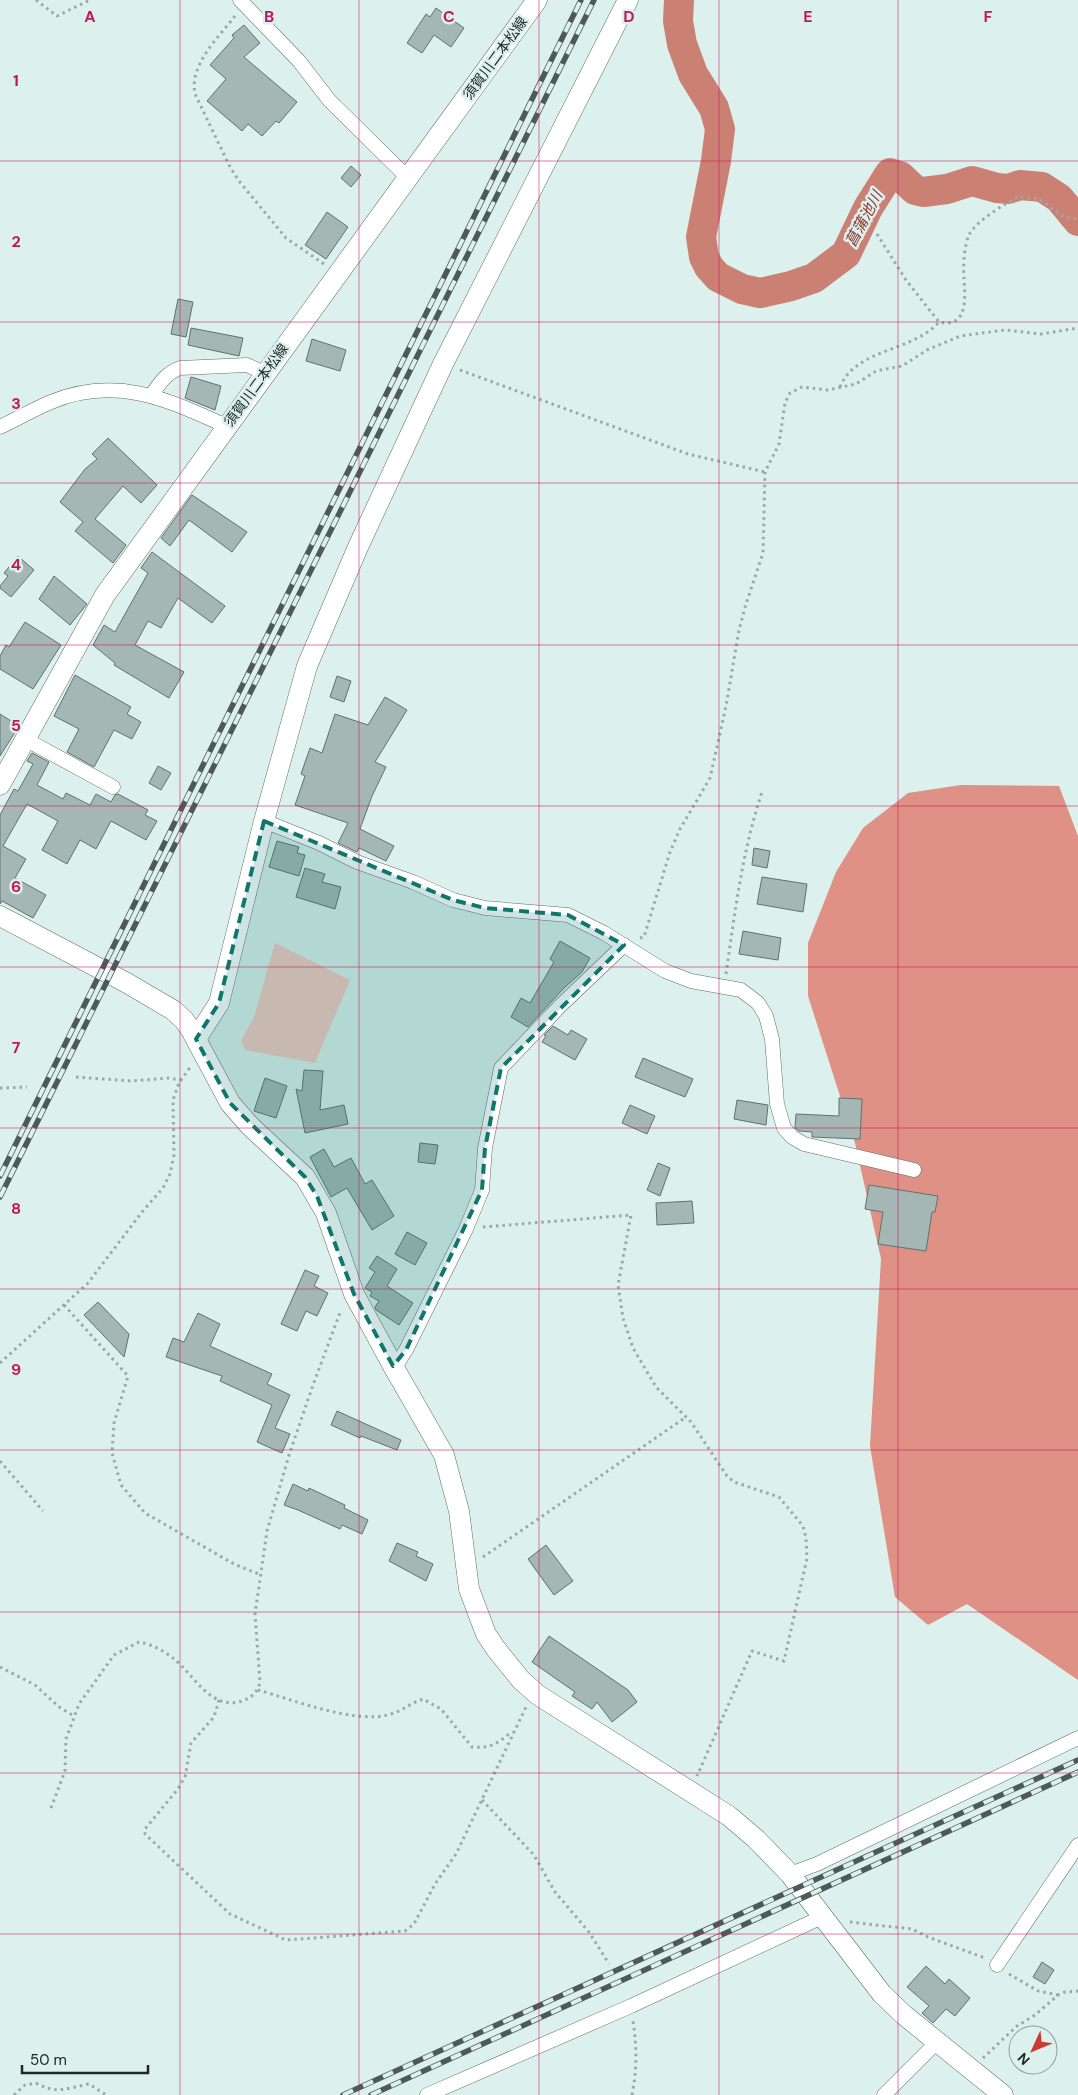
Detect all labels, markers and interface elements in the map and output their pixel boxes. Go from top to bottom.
text: A [84,6,96,27]
text: B [264,6,274,27]
text: C [443,6,455,27]
text: D [623,6,635,27]
text: E [803,6,813,27]
text: F [984,6,993,27]
street label: 須賀川二本松線 [459,13,531,103]
text: 1 [13,70,19,91]
water label: 菖蒲池川 [841,186,888,250]
text: 2 [11,231,21,252]
street label: 須賀川二本松線 [220,340,292,430]
text: 3 [11,393,21,414]
text: 4 [11,554,21,575]
text: 5 [11,715,21,736]
text: 6 [11,876,21,897]
text: 7 [12,1037,21,1058]
text: 8 [11,1198,21,1219]
text: 9 [11,1359,21,1380]
north arrow [1008,2025,1058,2075]
scale bar [22,2042,149,2074]
text: N [1014,2049,1034,2069]
text: 50 m [30,2050,67,2070]

